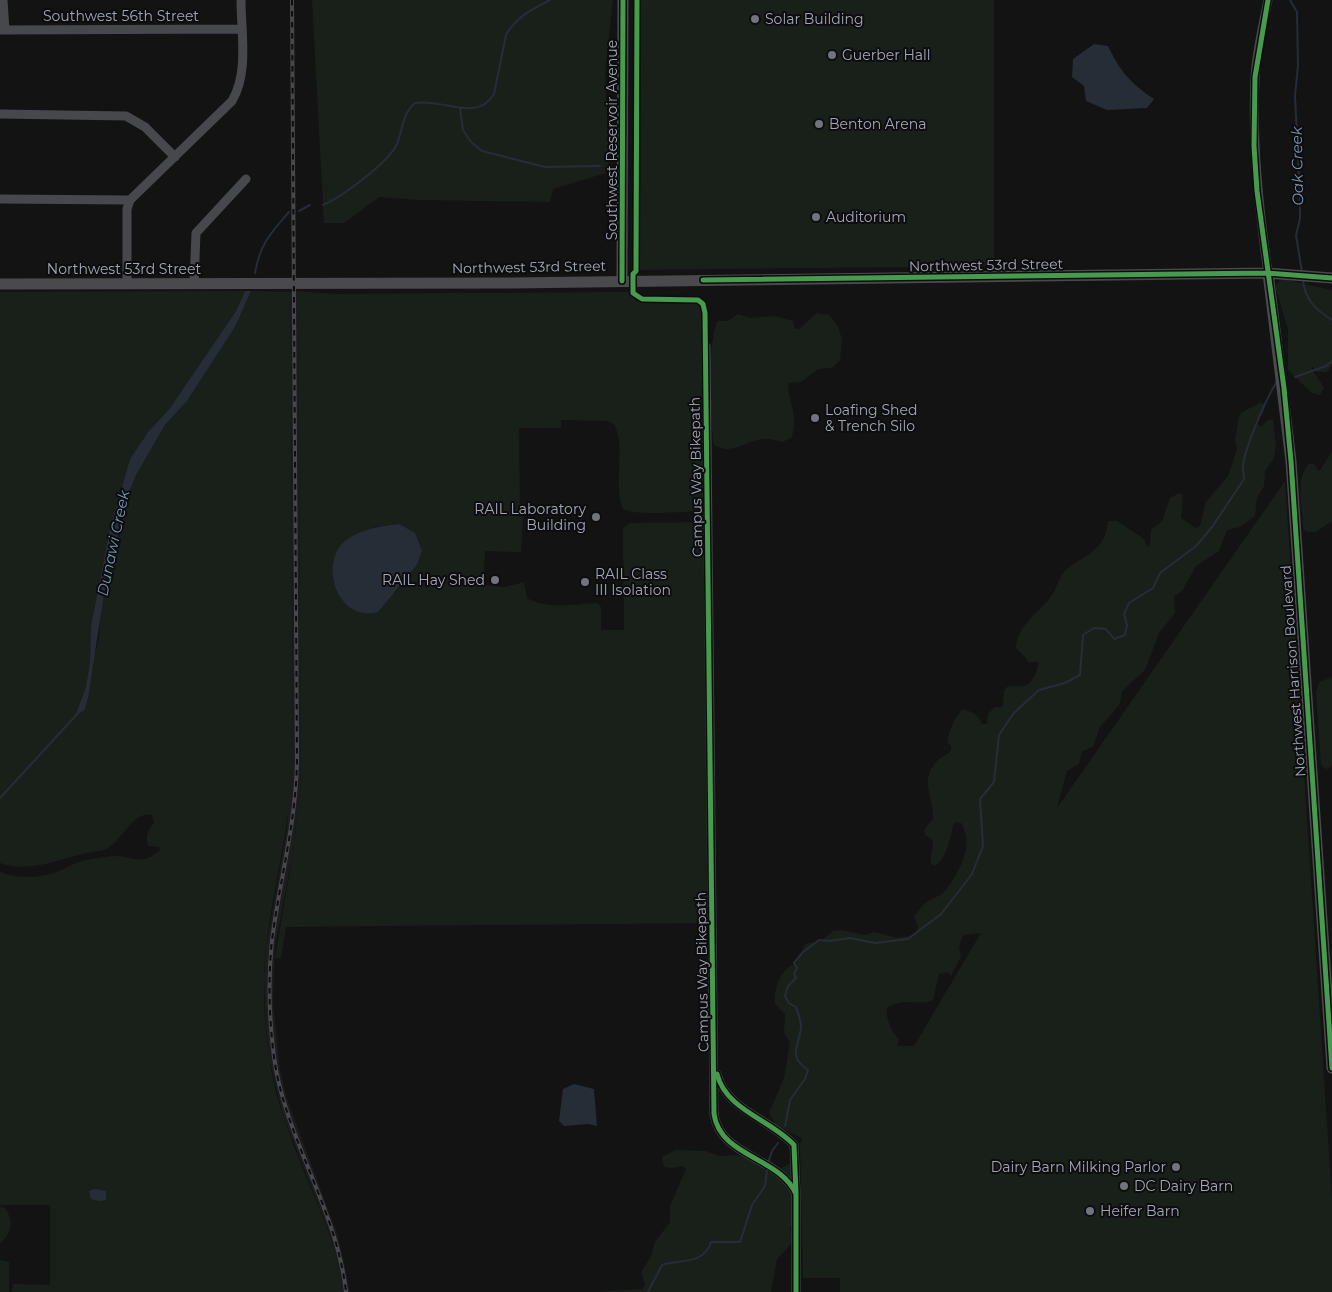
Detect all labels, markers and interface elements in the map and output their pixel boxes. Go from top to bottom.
street label: Southwest 56th Street [43,7,199,25]
place label: Solar Building [765,10,864,28]
marker: Solar Building [749,13,761,25]
street label: Southwest Reservoir Avenue [603,40,621,240]
place label: Guerber Hall [842,46,931,64]
marker: Guerber Hall [826,49,838,61]
place label: Benton Arena [829,115,926,133]
marker: Benton Arena [813,118,825,130]
water label: Oak Creek [1287,125,1307,206]
place label: Auditorium [826,208,906,226]
marker: Auditorium [810,211,822,223]
street label: Northwest 53rd Street [909,255,1064,275]
street label: Northwest 53rd Street [452,257,607,277]
street label: Northwest 53rd Street [47,260,202,278]
street label: Campus Way Bikepath [686,397,706,557]
place label: Loafing Shed & Trench Silo [825,401,917,435]
marker: Loafing Shed & Trench Silo [809,412,821,424]
water label: Dunawi Creek [93,487,134,598]
place label: RAIL Laboratory Building [474,500,586,534]
marker: RAIL Laboratory Building [590,511,602,523]
place label: RAIL Class III Isolation [595,565,671,599]
street label: Northwest Harrison Boulevard [1277,565,1309,777]
place label: RAIL Hay Shed [382,571,485,589]
marker: RAIL Hay Shed [489,574,501,586]
marker: RAIL Class III Isolation [579,576,591,588]
street label: Campus Way Bikepath [692,892,712,1052]
place label: Dairy Barn Milking Parlor [991,1158,1166,1176]
marker: Dairy Barn Milking Parlor [1170,1161,1182,1173]
place label: DC Dairy Barn [1134,1177,1233,1195]
marker: DC Dairy Barn [1118,1180,1130,1192]
place label: Heifer Barn [1100,1202,1180,1220]
marker: Heifer Barn [1084,1205,1096,1217]

